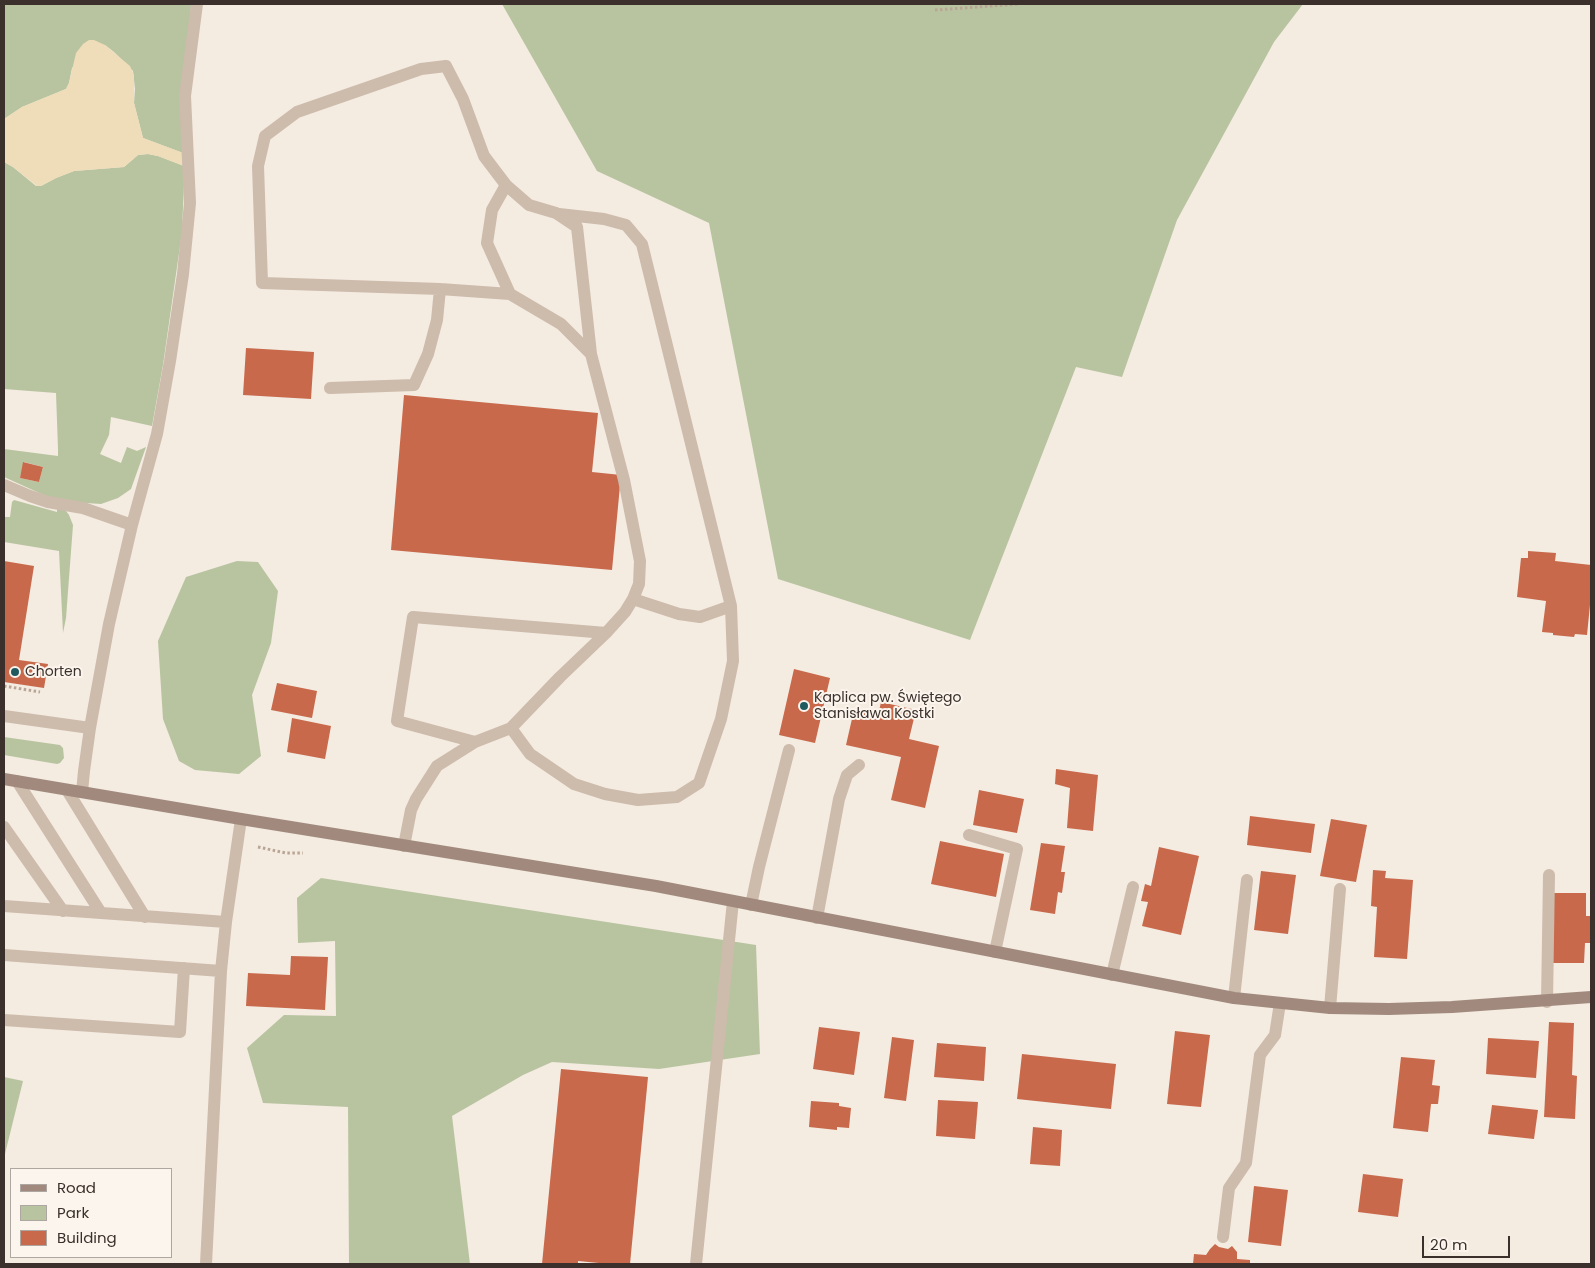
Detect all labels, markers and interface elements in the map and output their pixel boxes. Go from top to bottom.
place label: Chorten [25,664,82,680]
marker: Chorten [9,666,21,678]
place label: Kaplica pw. Świętego Stanisława Kostki [814,690,962,722]
marker: Kaplica pw. Świętego Stanisława Kostki [798,700,810,712]
legend [10,1168,172,1258]
text: Road [57,1177,96,1198]
text: Park [57,1202,89,1223]
scale bar [1425,1226,1512,1258]
text: Building [57,1227,117,1248]
text: 20 m [1430,1234,1468,1255]

